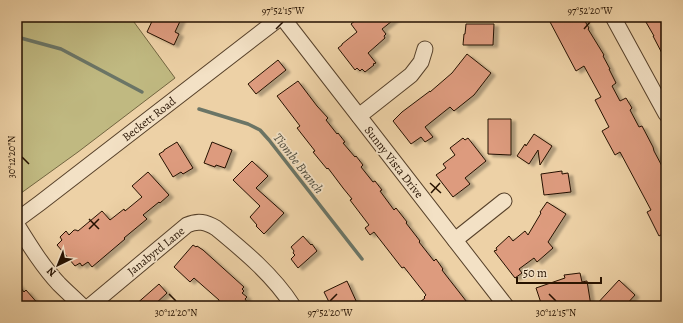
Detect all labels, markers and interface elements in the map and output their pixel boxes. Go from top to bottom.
text: 97°52'15"W [262,4,305,17]
text: 97°52'20"W [568,4,613,17]
street label: Beckett Road [119,93,180,145]
street label: Sunny Vista Drive [361,123,427,201]
water label: Tiombe Branch [270,130,328,197]
text: 30°12'20"N [5,136,18,178]
street label: Janabyrd Lane [124,223,188,279]
north arrow [38,245,78,285]
scale bar [517,259,601,285]
text: N [43,264,60,280]
text: 50 m [523,265,547,281]
text: 30°12'20"N [155,306,197,319]
text: 97°52'20"W [308,306,353,319]
text: 30°12'15"N [536,306,576,319]

